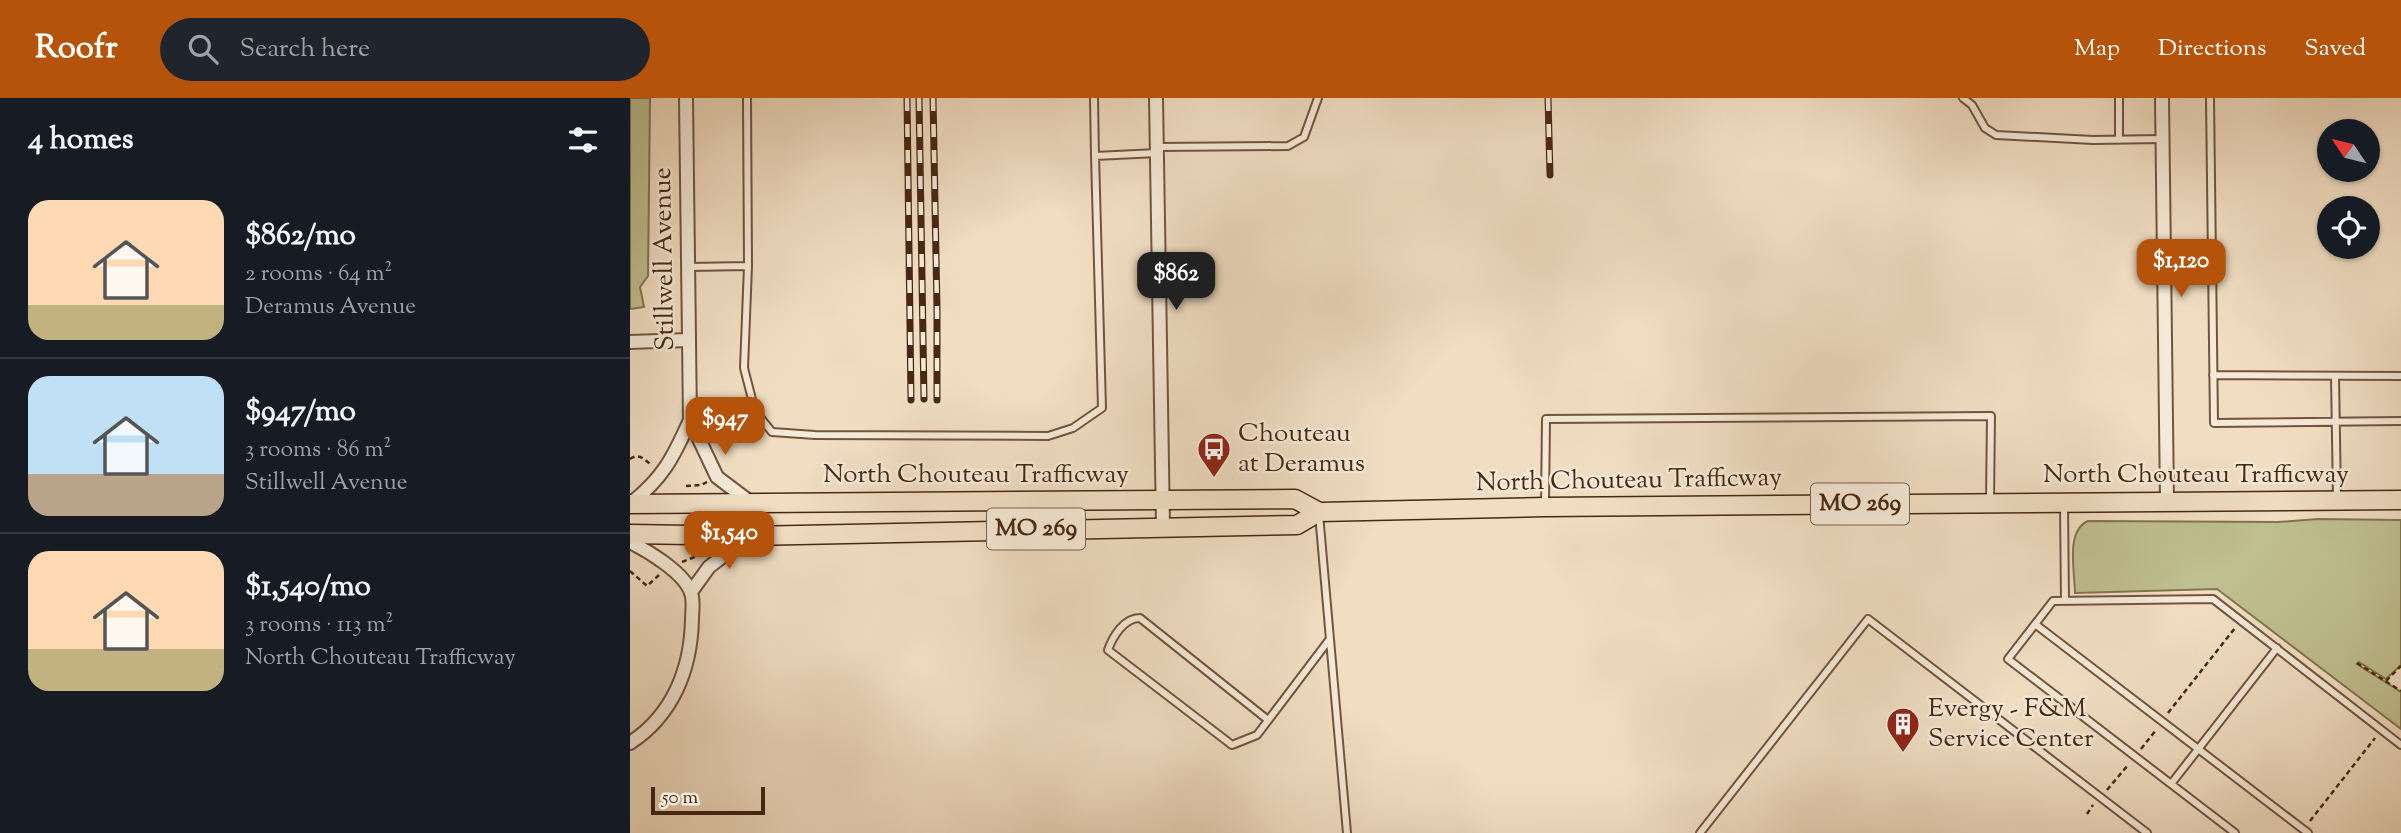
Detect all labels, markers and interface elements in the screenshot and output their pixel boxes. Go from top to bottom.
search box [160,18,650,81]
text: Roofr [35,25,118,73]
icon: search [184,30,222,68]
text: Search here [240,31,370,68]
text: Map [2074,32,2120,66]
text: Directions [2158,32,2266,66]
text: Saved [2304,32,2366,66]
text: 4 homes [28,119,134,162]
north arrow [2317,119,2380,182]
map controls [2317,119,2380,259]
icon: filters [564,121,602,159]
street label: Stillwell Avenue [645,167,685,351]
button: locate [2317,196,2380,259]
text: $862/mo [245,215,356,258]
icon: home [84,228,168,312]
pin: $1,120 [2124,240,2238,299]
text: $1,120 [2153,245,2209,278]
pin: $862 [1135,252,1217,312]
text: 2 rooms · 64 m² [245,258,392,291]
text: $862 [1153,258,1199,291]
text: Deramus Avenue [245,291,416,324]
text: $947/mo [245,391,356,434]
pin: $947 [684,398,766,457]
text: $947 [702,403,748,436]
icon: home [84,404,168,488]
place label: Chouteau at Deramus [1238,416,1365,483]
bus stop icon: Chouteau at Deramus [1195,430,1233,479]
text: 3 rooms · 86 m² [245,434,391,467]
street label: North Chouteau Trafficway [823,457,1129,494]
street label: North Chouteau Trafficway [2043,457,2349,494]
street label: North Chouteau Trafficway [1476,460,1782,502]
text: Stillwell Avenue [245,467,407,500]
road number: MO 269 [1811,484,1909,524]
road number: MO 269 [987,508,1085,550]
pin: $1,540 [672,512,786,571]
text: $1,540 [700,517,758,550]
text: $1,540/mo [245,566,371,609]
icon: home [84,579,168,663]
text: 3 rooms · 113 m² [245,609,393,642]
text: North Chouteau Trafficway [245,642,516,675]
place label: Evergy - F&M Service Center [1928,691,2094,758]
building icon: Evergy - F&M Service Center [1884,705,1922,754]
scale bar [651,784,765,816]
text: 50 m [662,785,698,812]

